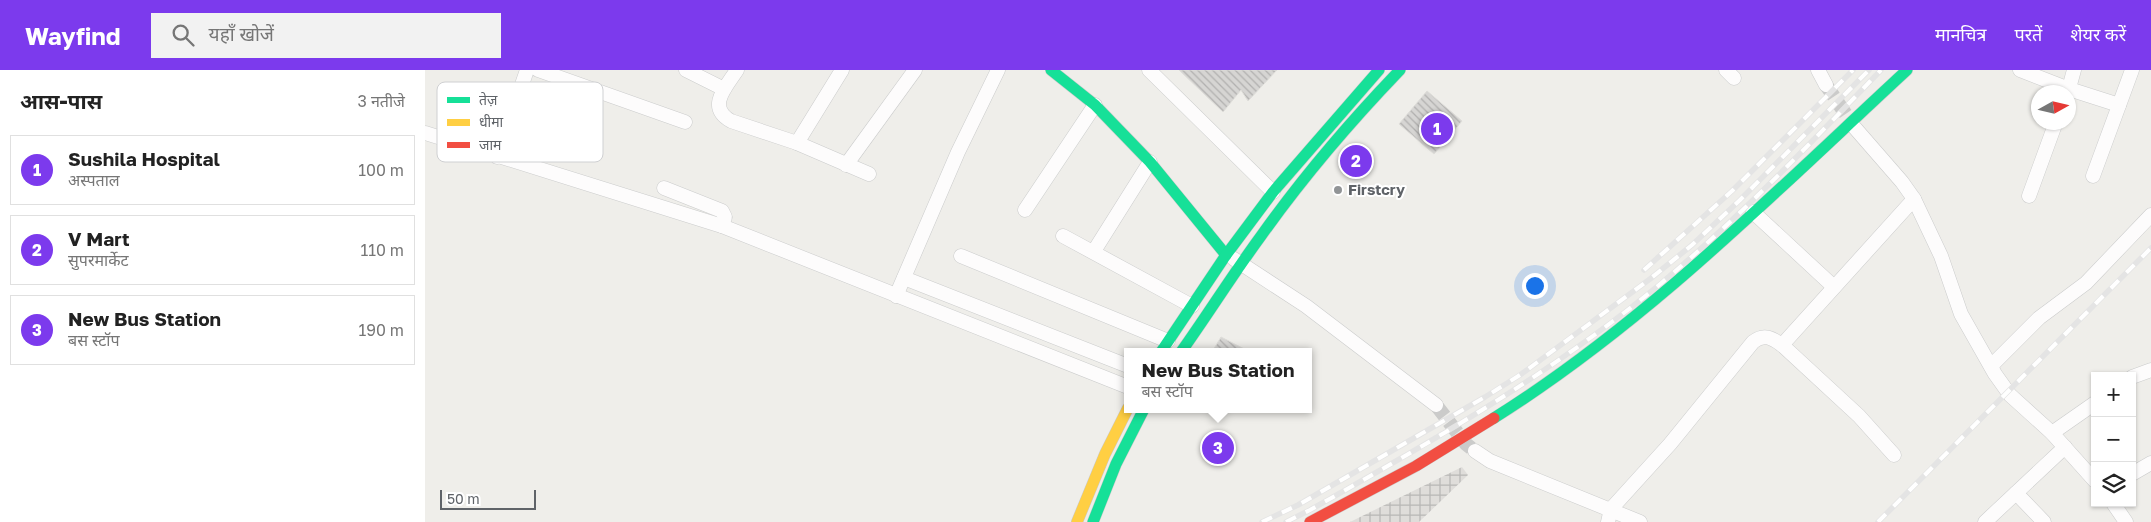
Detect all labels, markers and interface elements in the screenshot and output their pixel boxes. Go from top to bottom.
search box [151,13,501,58]
text: Wayfind [25,21,121,50]
icon: search [169,21,197,49]
text: यहाँ खोजें [209,22,274,45]
text: मानचित्र [1935,23,1986,45]
text: परतें [2014,23,2042,45]
text: शेयर करें [2070,23,2126,45]
legend [437,82,603,162]
north arrow [2031,85,2076,130]
text: आस-पास [20,88,102,114]
text: 3 नतीजे [358,91,405,111]
text: तेज़ [479,91,498,108]
pin: 1 [1421,110,1453,148]
text: धीमा [479,113,504,130]
text: जाम [479,136,502,153]
pin: 2 [1340,142,1372,180]
text: Sushila Hospital [68,147,220,170]
text: 1 [33,160,41,180]
text: 100 m [358,160,404,180]
text: अस्पताल [68,170,120,190]
place label: Firstcry [1348,180,1405,198]
marker: Firstcry [1332,184,1344,196]
text: V Mart [68,227,130,250]
text: 2 [32,240,42,260]
text: 110 m [360,240,404,260]
text: सुपरमार्केट [68,250,129,270]
your location [1522,273,1548,299]
text: New Bus Station [68,307,221,330]
text: 3 [32,320,42,340]
text: 190 m [358,320,404,340]
text: बस स्टॉप [68,330,119,350]
popup [1124,348,1312,413]
text: New Bus Station [1141,358,1295,381]
map controls [2091,372,2136,507]
button: + [2091,372,2136,417]
text: बस स्टॉप [1141,381,1193,401]
button: − [2091,417,2136,462]
pin: 3 [1202,429,1234,467]
button: layers [2091,462,2136,507]
scale bar [440,487,536,510]
text: 50 m [447,490,480,507]

